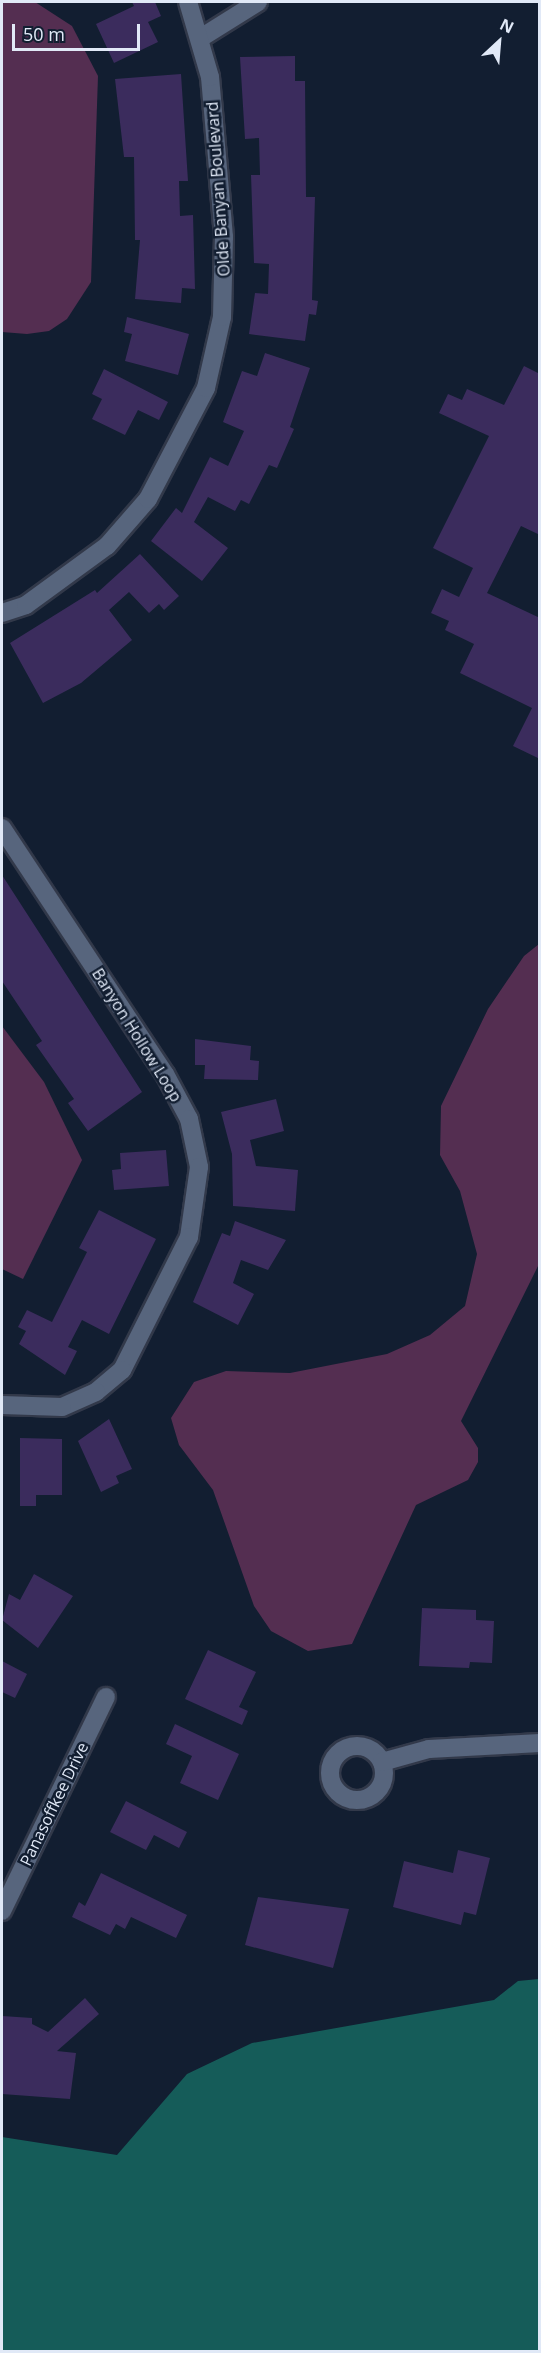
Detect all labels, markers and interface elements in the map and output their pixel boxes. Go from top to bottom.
scale bar [15,12,142,50]
north arrow [469,12,529,72]
text: N [496,13,518,39]
text: 50 m [23,22,65,46]
street label: Olde Banyan Boulevard [202,101,234,277]
street label: Banyon Hollow Loop [88,965,186,1105]
street label: Panasoffkee Drive [16,1739,92,1869]

